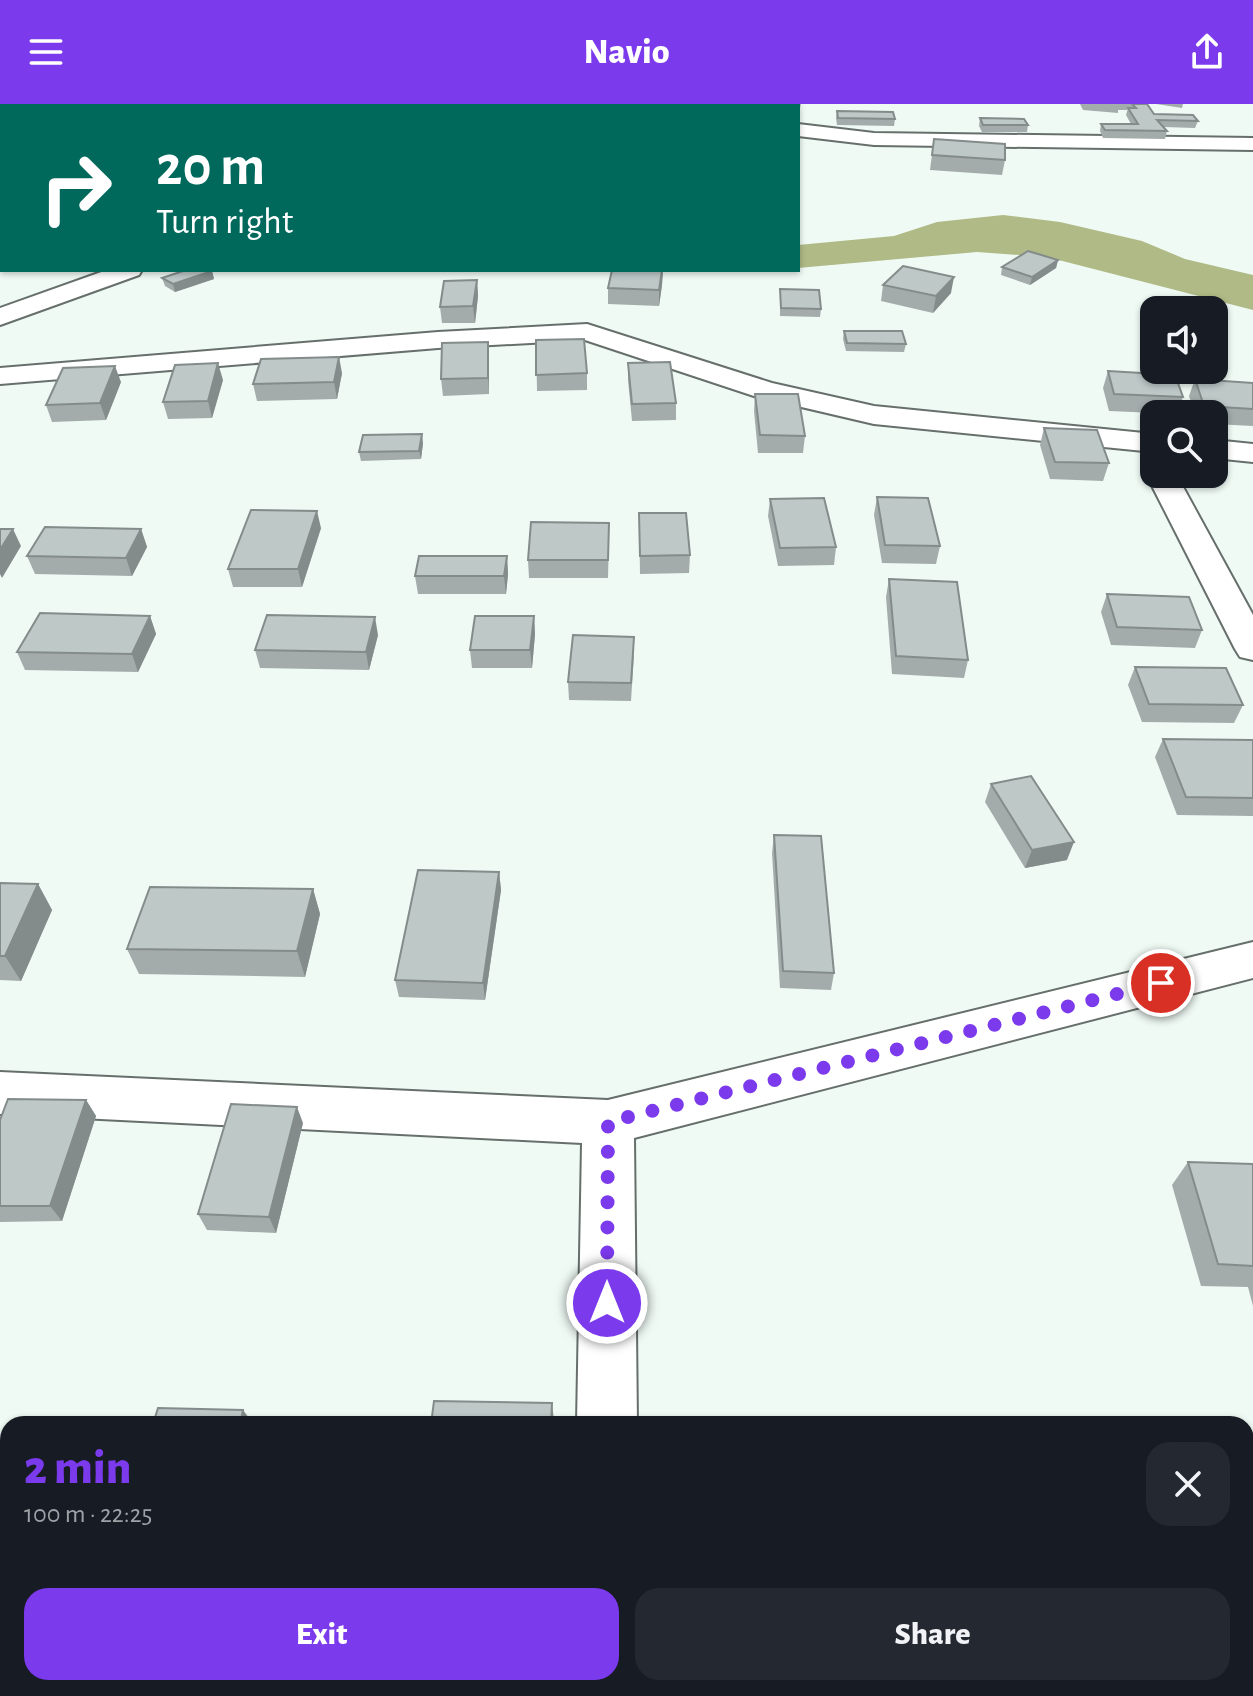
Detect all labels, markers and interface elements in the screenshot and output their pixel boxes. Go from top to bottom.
icon: menu [24,30,68,74]
icon: share [1185,30,1229,74]
text: Navio [583,34,670,70]
icon: right [24,136,128,240]
text: 20 m [156,139,265,195]
text: Turn right [156,204,293,240]
map controls [1140,296,1228,488]
button: sound [1140,296,1228,384]
button: search [1140,400,1228,488]
pin [1127,949,1195,1017]
icon: arrive [1139,961,1183,1005]
position arrow [565,1261,649,1345]
button: close [1146,1442,1230,1526]
text: 2 min [24,1445,132,1493]
text: 100 m · 22:25 [24,1501,152,1527]
button: Exit [24,1588,619,1680]
button: Share [635,1588,1230,1680]

